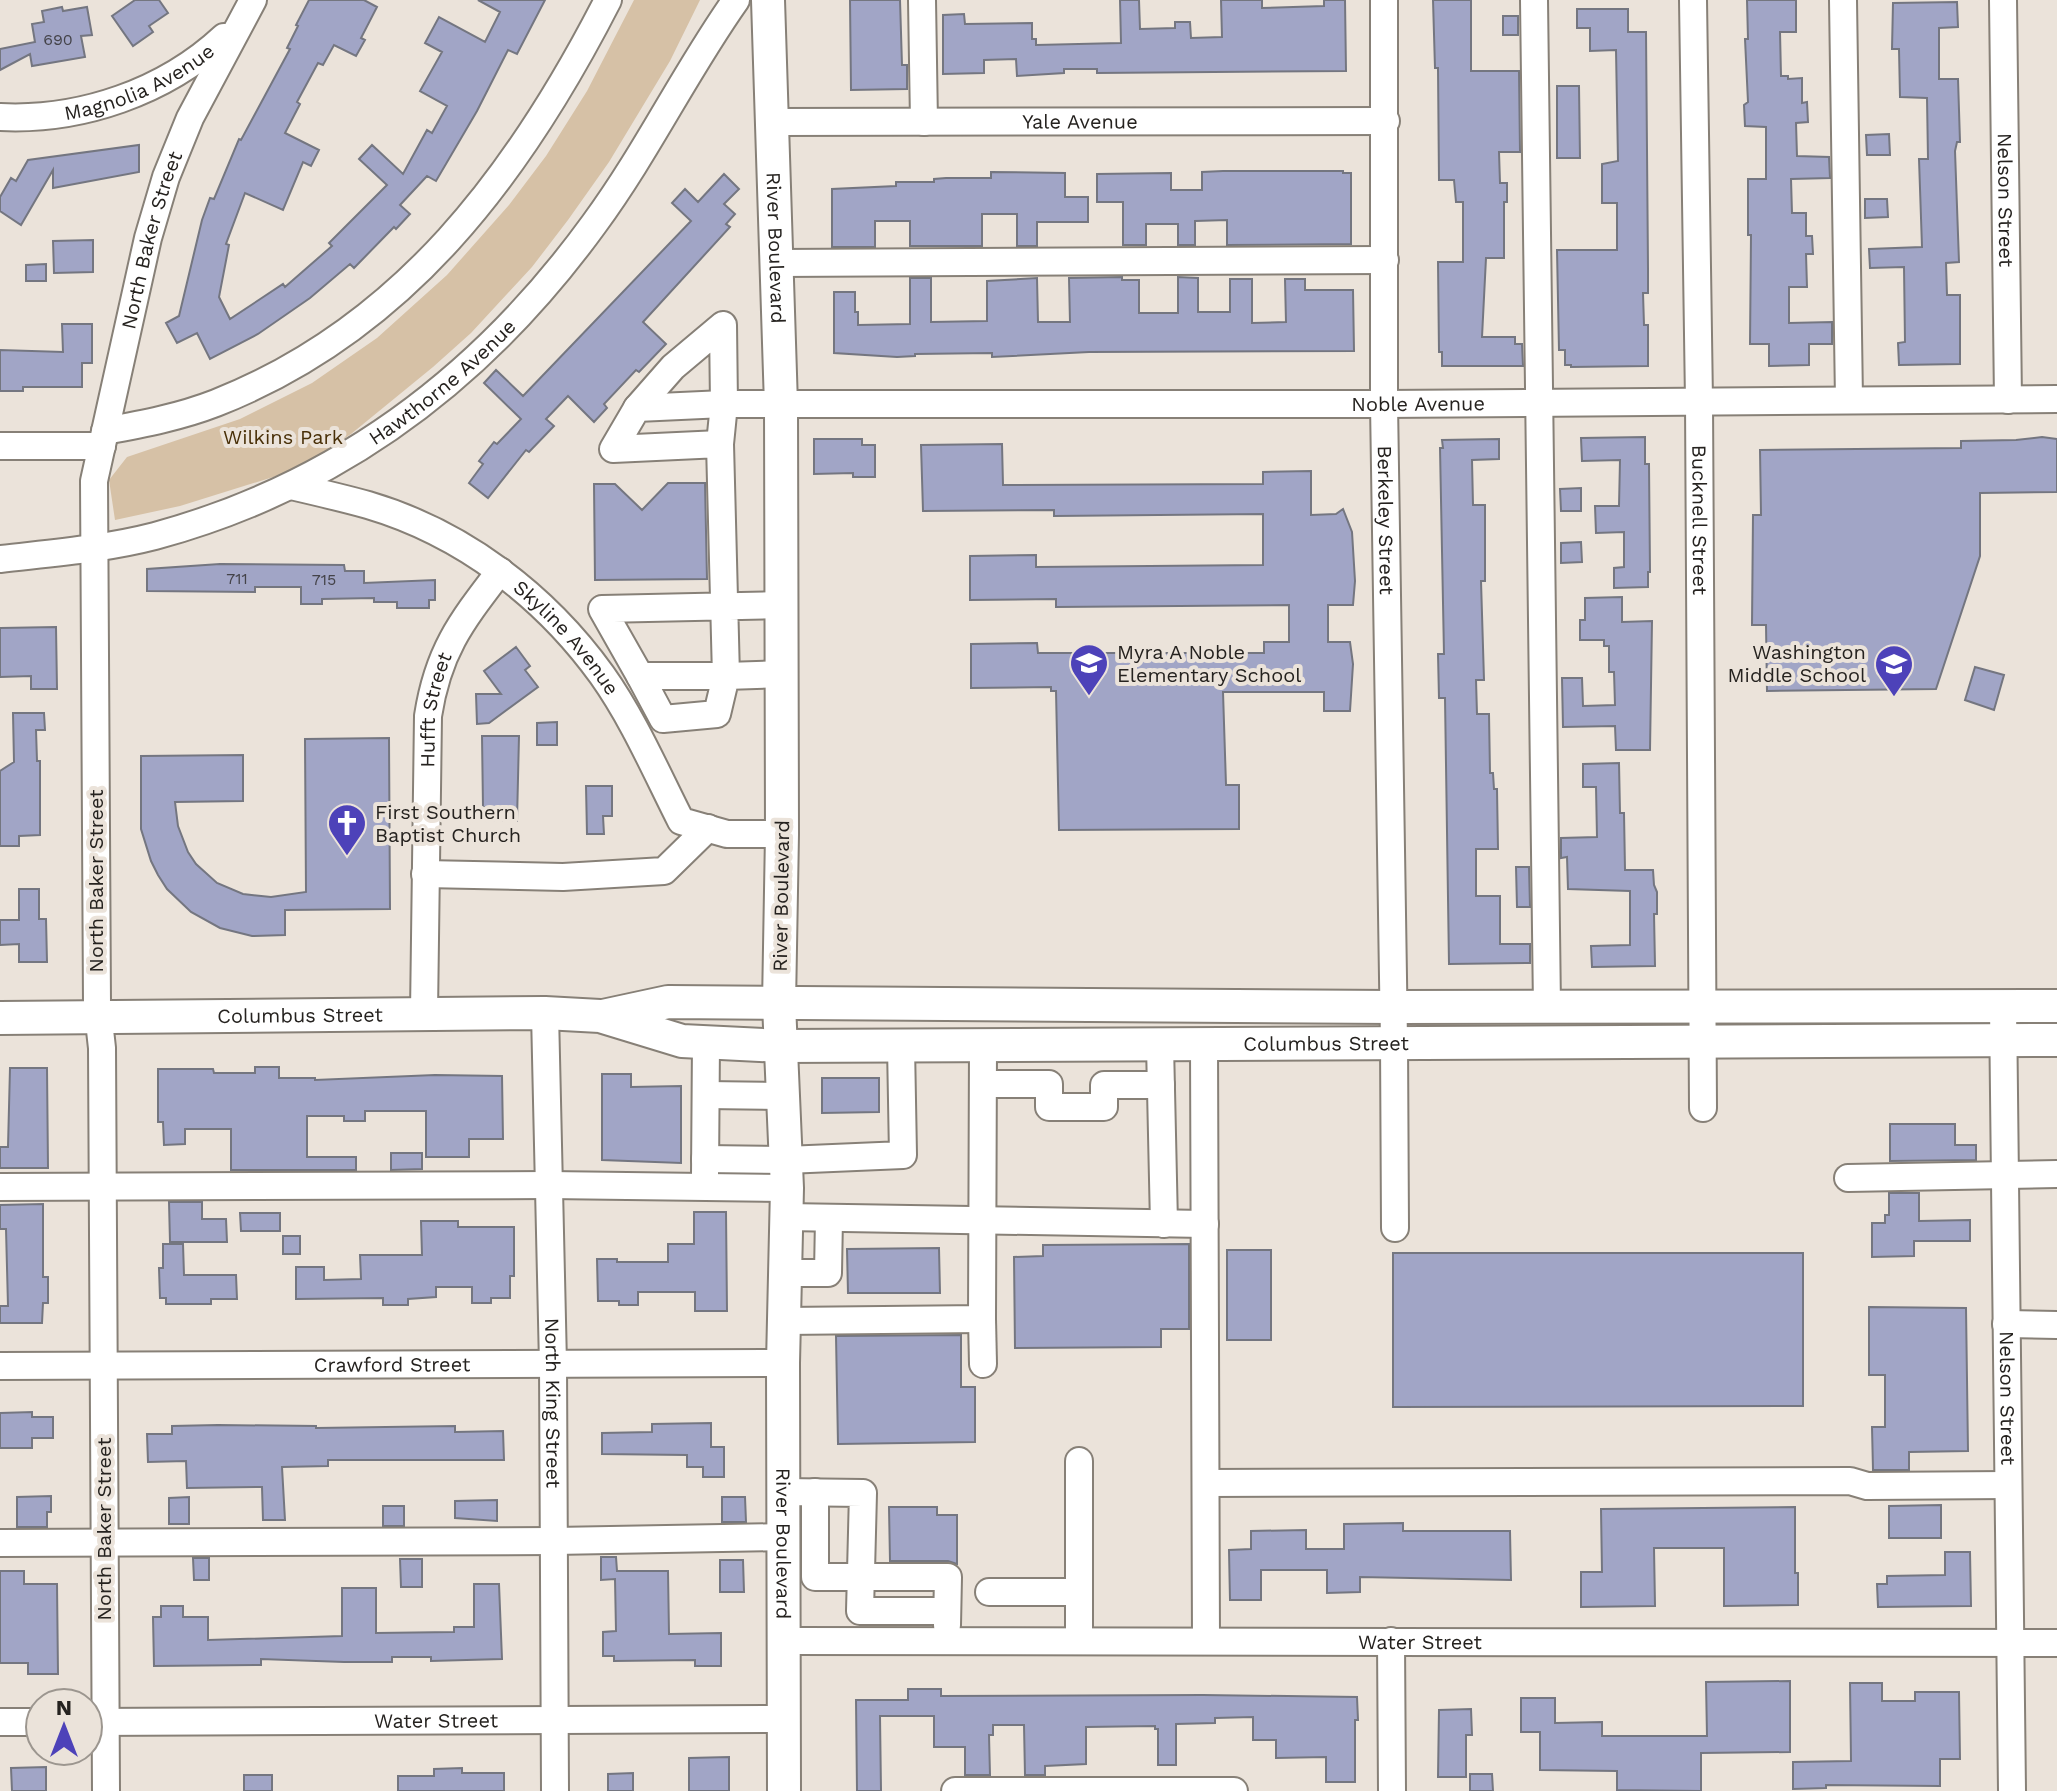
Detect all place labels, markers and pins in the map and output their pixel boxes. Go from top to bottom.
place label: Myra A Noble Elementary School [1117,640,1301,687]
place label: Washington Middle School [1728,640,1866,687]
school or university icon: Myra A Noble Elementary School [1068,642,1110,697]
school or university icon: Washington Middle School [1873,643,1915,698]
place label: First Southern Baptist Church [375,800,521,847]
church icon: First Southern Baptist Church [326,802,368,857]

